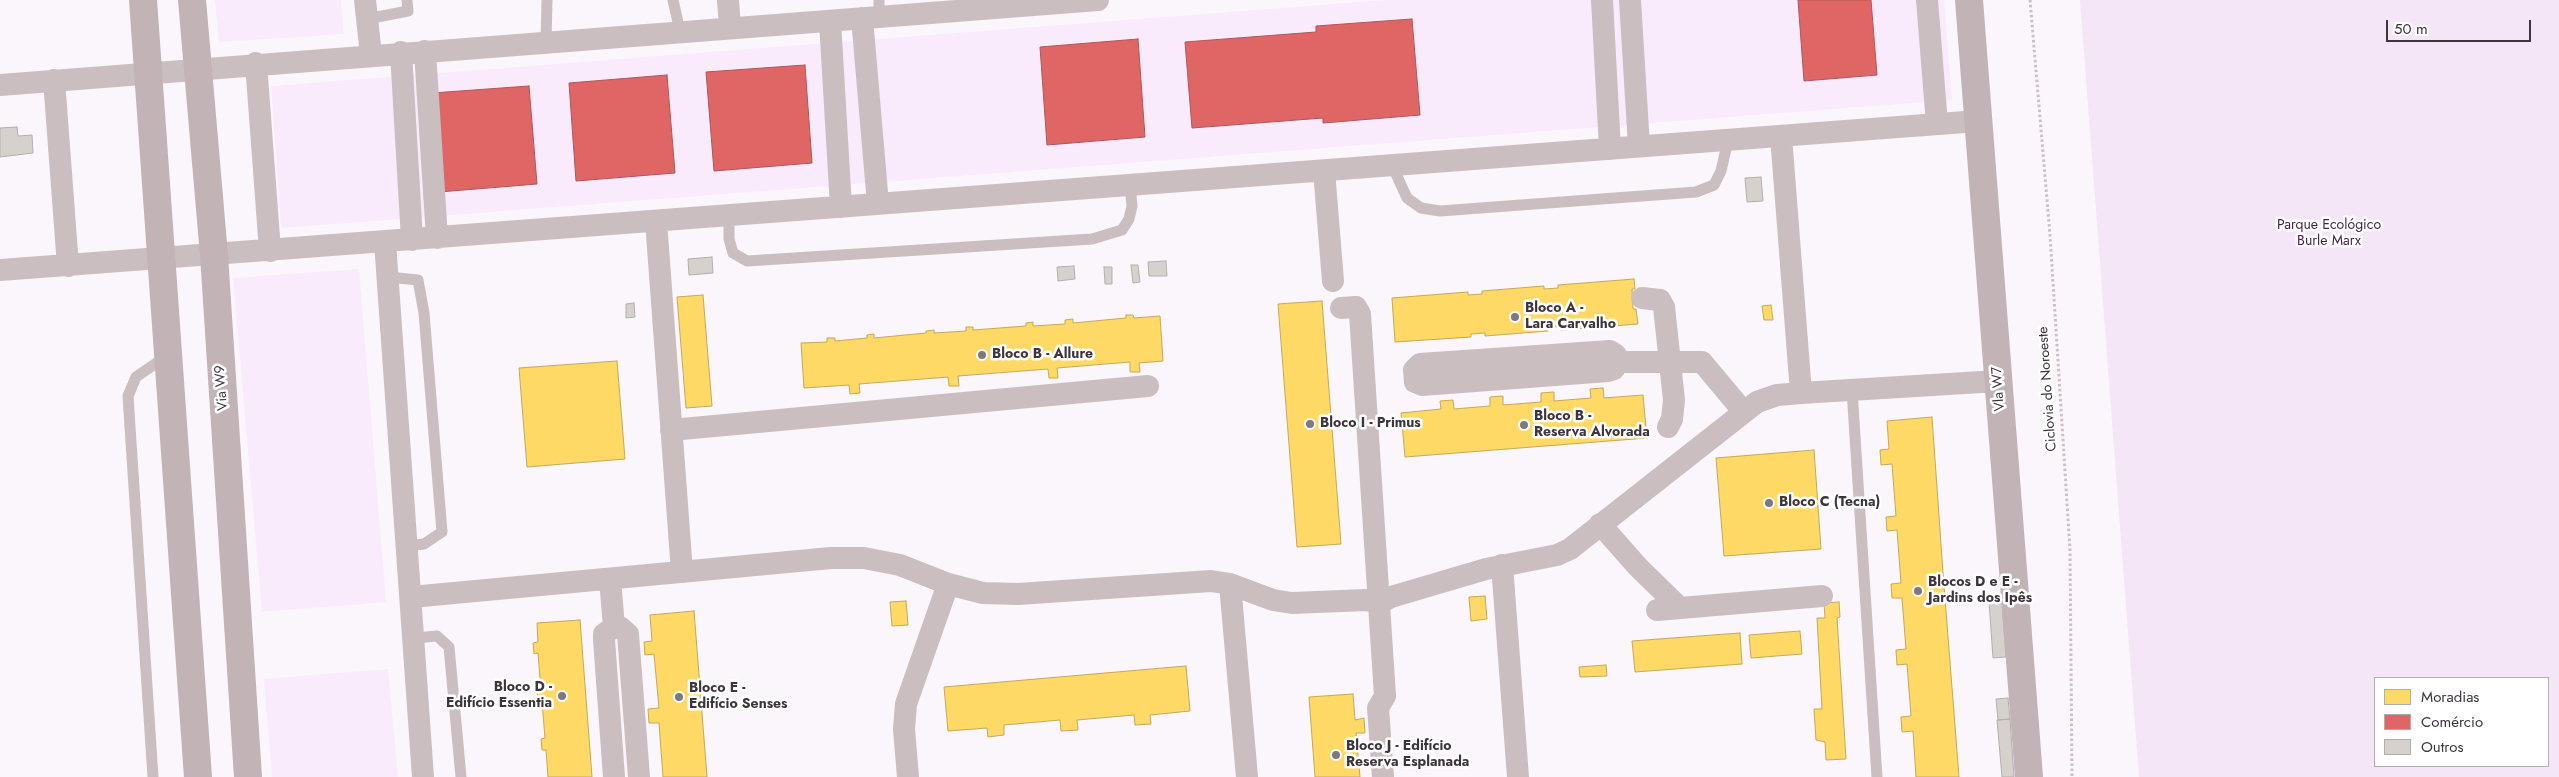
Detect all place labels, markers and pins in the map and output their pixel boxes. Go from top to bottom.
place label: Bloco A - Lara Carvalho [1525,301,1616,334]
marker: Bloco A - Lara Carvalho [1509,311,1521,323]
place label: Bloco B - Allure [992,347,1093,363]
marker: Bloco B - Allure [976,349,988,361]
place label: Bloco B - Reserva Alvorada [1534,409,1650,442]
place label: Bloco I - Primus [1320,416,1421,432]
marker: Bloco I - Primus [1304,418,1316,430]
marker: Bloco B - Reserva Alvorada [1518,419,1530,431]
place label: Bloco C (Tecna) [1779,495,1880,511]
marker: Bloco C (Tecna) [1763,497,1775,509]
place label: Blocos D e E - Jardins dos Ipês [1928,575,2032,608]
marker: Blocos D e E - Jardins dos Ipês [1912,585,1924,597]
place label: Bloco D - Edifício Essentia [446,680,552,712]
place label: Bloco E - Edifício Senses [689,681,787,714]
marker: Bloco D - Edifício Essentia [556,690,568,702]
marker: Bloco E - Edifício Senses [673,691,685,703]
place label: Bloco J - Edifício Reserva Esplanada [1346,739,1469,772]
marker: Bloco J - Edifício Reserva Esplanada [1330,749,1342,761]

